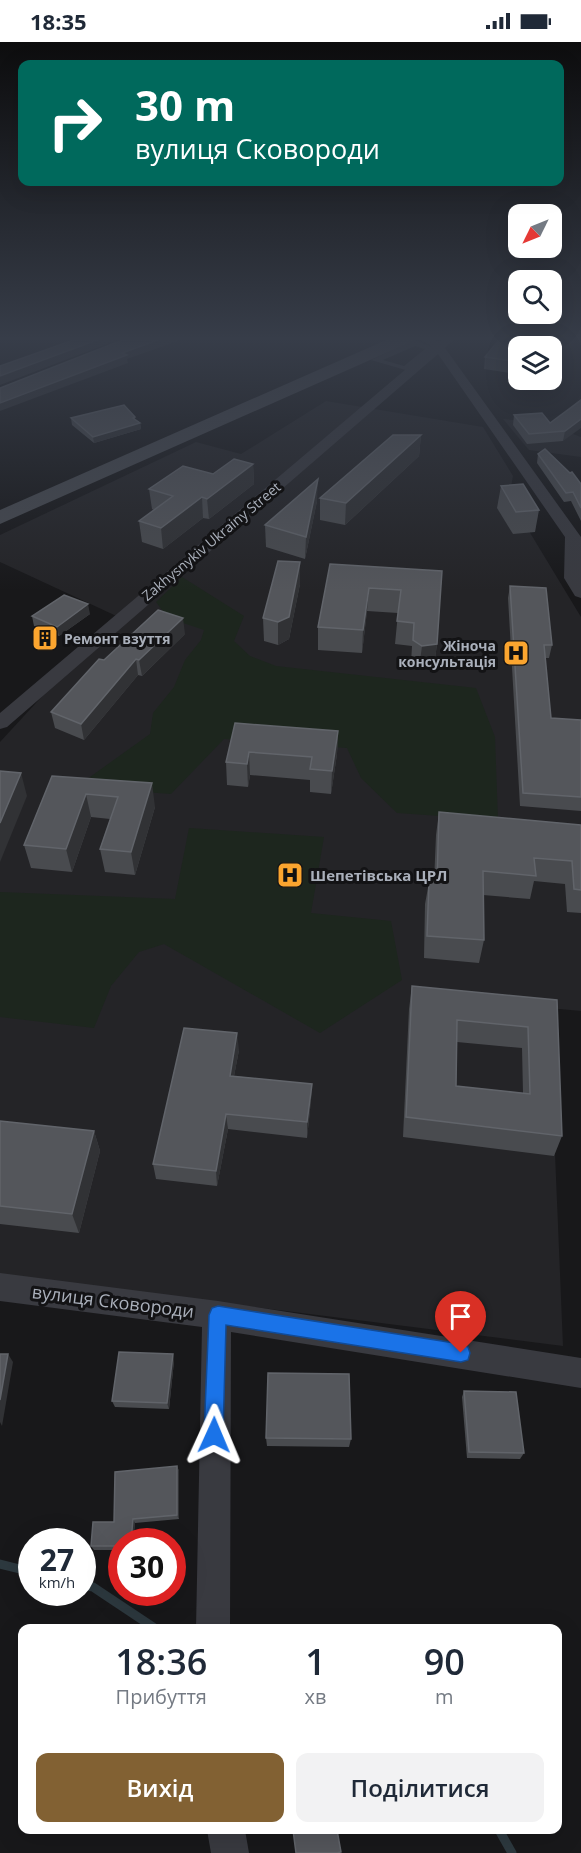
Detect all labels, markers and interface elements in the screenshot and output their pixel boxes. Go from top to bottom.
text: 18:35 [30,6,87,36]
text: 30 m [135,76,235,133]
icon: right [36,84,114,162]
text: вулиця Сковороди [135,130,380,167]
north arrow [508,204,562,258]
map controls [508,204,562,390]
button: search [508,270,562,324]
button: layers [508,336,562,390]
street label: Zakhysnykiv Ukrainy Street [138,477,284,605]
building icon: Ремонт взуття [30,623,60,653]
place label: Ремонт взуття [64,629,171,648]
place label: Жіноча консультація [398,636,496,671]
hospital icon: Жіноча консультація [501,638,531,668]
hospital icon: Шепетівська ЦРЛ [275,860,305,890]
place label: Шепетівська ЦРЛ [310,865,447,885]
street label: вулиця Сковороди [31,1279,195,1323]
pin [435,1291,486,1353]
icon: arrive [444,1300,477,1333]
position arrow [182,1403,246,1467]
speed limit sign: 30 [108,1528,186,1606]
text: 27 [40,1539,74,1580]
text: km/h [39,1572,75,1592]
text: 18:36 [115,1637,207,1686]
text: 1 [305,1637,326,1686]
text: 90 [424,1637,465,1686]
text: Прибуття [116,1683,207,1710]
text: хв [305,1683,326,1710]
text: m [435,1683,453,1710]
button: Вихід [36,1753,284,1822]
button: Поділитися [296,1753,544,1822]

